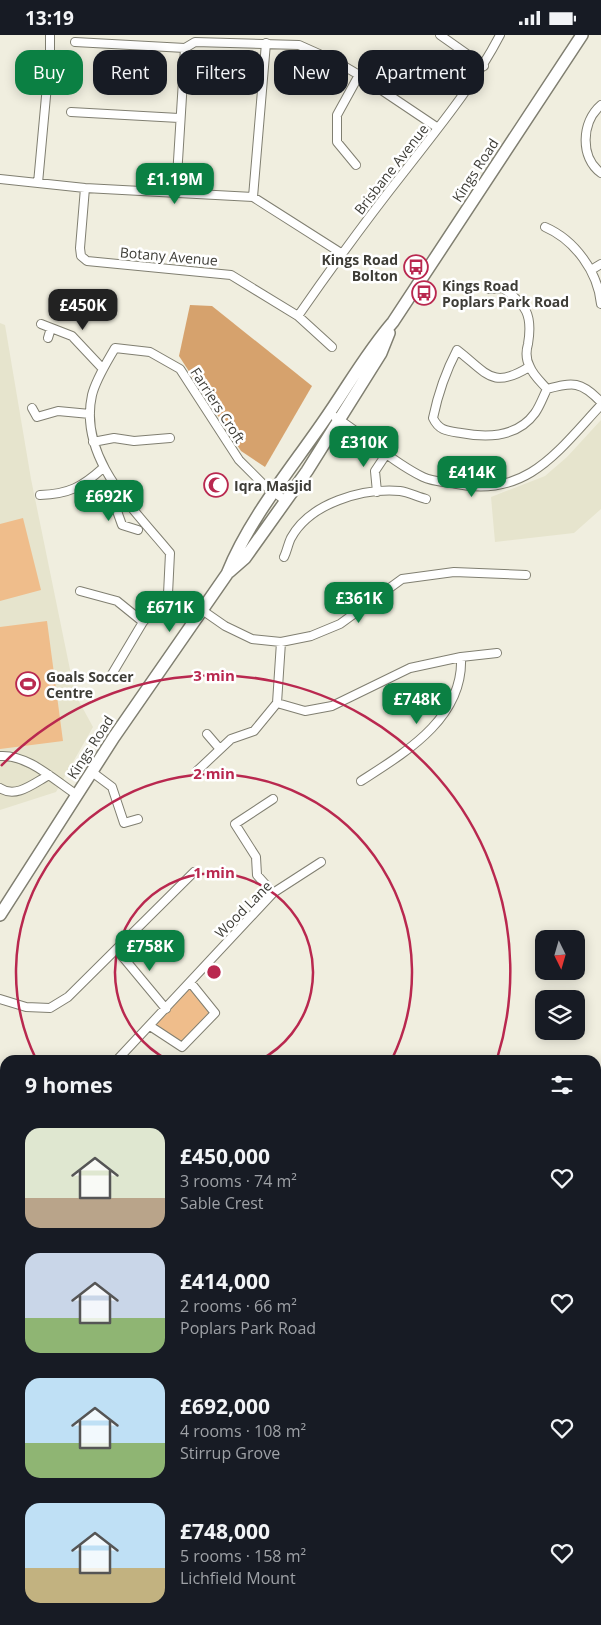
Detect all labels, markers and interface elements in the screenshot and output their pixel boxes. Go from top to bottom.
text: 13:19 [25,5,74,31]
chip: Buy [15,50,83,95]
chip: Rent [93,50,167,95]
chip: Filters [177,50,264,95]
chip: New [274,50,348,95]
chip: Apartment [358,50,484,95]
street label: Brisbane Avenue [350,120,432,218]
street label: Kings Road [447,135,503,205]
pin: £1.19M [134,163,216,205]
text: £1.19M [147,168,203,190]
street label: Botany Avenue [119,242,219,270]
place label: Kings Road Bolton [321,250,398,285]
bus stop icon: Kings Road Bolton [403,254,429,280]
place label: Kings Road Poplars Park Road [442,276,569,311]
bus stop icon: Kings Road Poplars Park Road [411,280,437,306]
pin: £450K [48,289,118,331]
text: £450K [59,294,107,316]
street label: Farriers Croft [186,364,250,446]
pin: £310K [329,425,399,468]
text: £310K [340,431,388,453]
pin: £414K [437,455,507,498]
text: £414K [448,461,496,483]
mosque icon: Iqra Masjid [203,472,229,498]
place label: Iqra Masjid [234,476,312,495]
pin: £692K [74,479,144,522]
text: £692K [85,485,133,507]
pin: £361K [324,581,394,624]
text: £361K [335,587,383,609]
pin: £671K [135,591,205,633]
text: £671K [146,596,194,618]
text: 3 min [193,665,235,685]
place label: Goals Soccer Centre [46,667,134,702]
sports icon: Goals Soccer Centre [15,671,41,697]
pin: £748K [382,683,452,725]
text: £748K [393,688,441,710]
street label: Kings Road [62,712,118,782]
text: 2 min [193,763,235,783]
text: 1 min [193,862,235,882]
street label: Wood Lane [210,876,276,942]
pin: £758K [115,929,185,972]
north arrow [535,930,585,980]
map controls [535,930,585,1040]
text: £758K [126,935,174,957]
centre of rings [205,963,223,981]
button: layers [535,990,585,1040]
text: 9 homes [25,1071,113,1099]
icon: filters [548,1071,576,1099]
text: £450,000 [180,1142,270,1170]
icon: home [65,1148,125,1208]
icon: heart [548,1164,576,1192]
text: 3 rooms · 74 m² [180,1170,297,1192]
text: Sable Crest [180,1192,264,1214]
text: £414,000 [180,1267,270,1295]
icon: home [65,1273,125,1333]
icon: heart [548,1289,576,1317]
text: 2 rooms · 66 m² [180,1295,297,1317]
text: Poplars Park Road [180,1317,316,1339]
text: £692,000 [180,1392,270,1420]
icon: home [65,1398,125,1458]
icon: heart [548,1414,576,1442]
text: 4 rooms · 108 m² [180,1420,306,1442]
text: Stirrup Grove [180,1442,280,1464]
text: £748,000 [180,1517,270,1545]
icon: home [65,1523,125,1583]
icon: heart [548,1539,576,1567]
text: 5 rooms · 158 m² [180,1545,306,1567]
text: Lichfield Mount [180,1567,296,1589]

